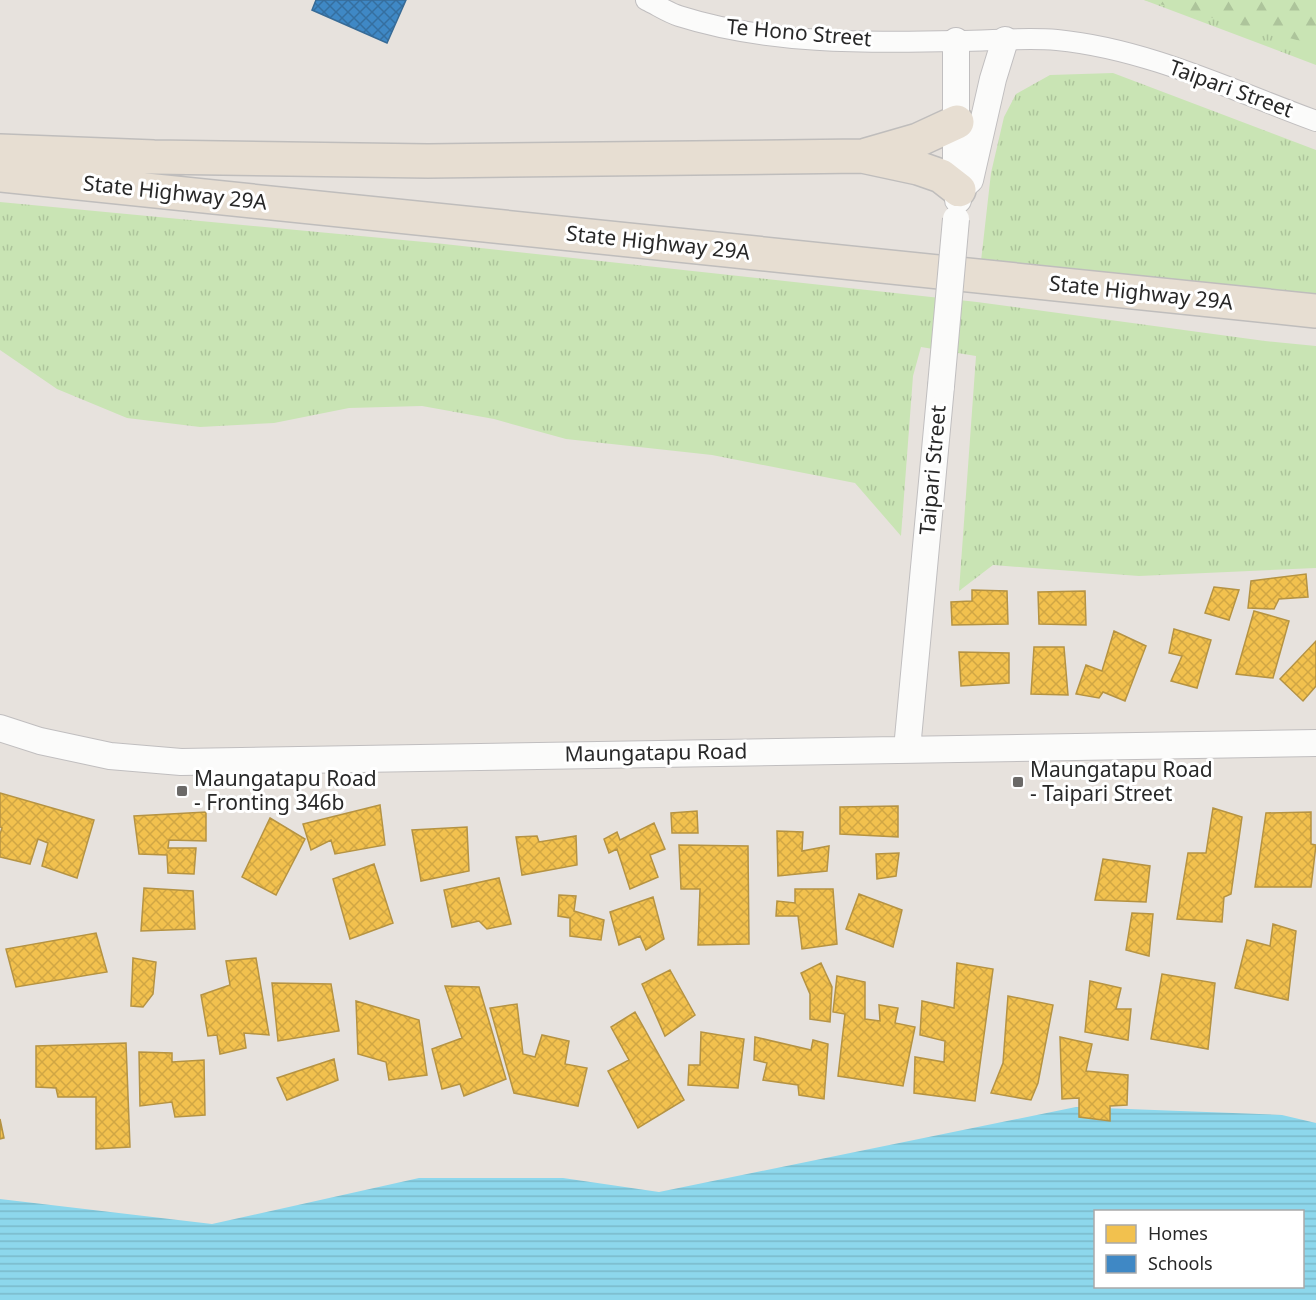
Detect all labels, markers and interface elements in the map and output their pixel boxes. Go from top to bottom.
street label: Te Hono Street [725,12,873,52]
street label: Taipari Street [1165,53,1298,124]
street label: State Highway 29A [82,168,269,216]
street label: State Highway 29A [565,218,752,266]
street label: State Highway 29A [1048,268,1235,316]
street label: Taipari Street [912,403,952,536]
street label: Maungatapu Road [564,736,748,768]
place label: Maungatapu Road - Taipari Street [1030,755,1213,807]
place label: Maungatapu Road - Fronting 346b [194,764,377,816]
marker: Maungatapu Road - Taipari Street [1011,775,1025,789]
marker: Maungatapu Road - Fronting 346b [175,784,189,798]
legend [1094,1210,1304,1288]
text: Homes [1148,1221,1208,1245]
text: Schools [1148,1251,1213,1275]

